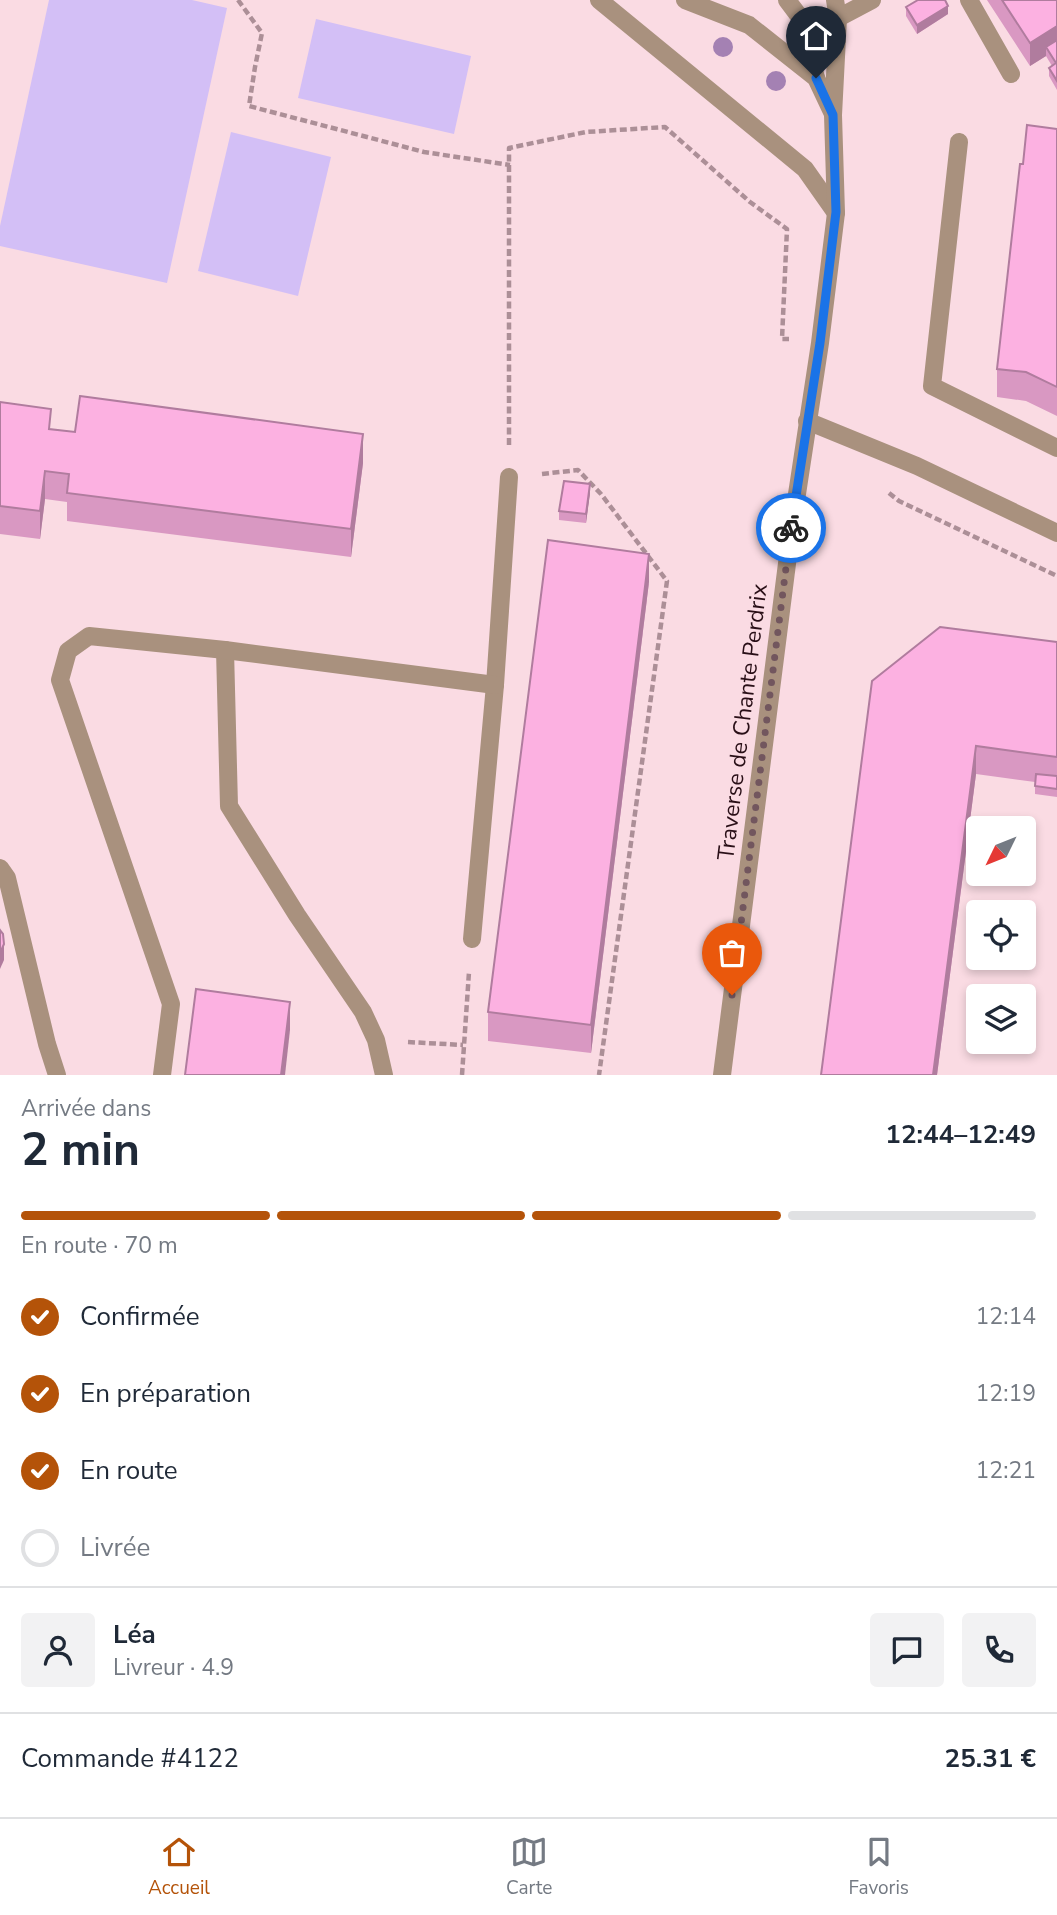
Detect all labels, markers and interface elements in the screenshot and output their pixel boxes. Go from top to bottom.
pin [786,6,846,78]
icon: home [797,17,835,55]
courier [756,493,826,563]
icon: bike [772,509,810,547]
street label: Traverse de Chante Perdrix [710,582,775,862]
north arrow [966,816,1036,886]
map controls [966,816,1036,1054]
button: locate [966,900,1036,970]
pin [702,923,762,995]
icon: bag [713,934,751,972]
button: layers [966,984,1036,1054]
text: Arrivée dans [21,1093,151,1124]
text: 12:44–12:49 [885,1117,1036,1152]
text: 2 min [21,1118,140,1181]
text: En route · 70 m [21,1230,178,1261]
icon: check [21,1298,59,1336]
text: Confirmée [80,1299,200,1334]
text: 12:14 [976,1301,1036,1332]
icon: check [21,1375,59,1413]
text: En préparation [80,1376,251,1411]
text: 12:19 [976,1378,1036,1409]
icon: check [21,1452,59,1490]
text: En route [80,1453,178,1488]
text: 12:21 [976,1455,1036,1486]
text: Livrée [80,1530,150,1565]
button: person [21,1613,95,1687]
button: chat [870,1613,944,1687]
button: phone [962,1613,1036,1687]
text: Léa [113,1617,156,1652]
text: Livreur · 4.9 [113,1652,234,1683]
text: Commande #4122 [21,1741,239,1776]
text: 25.31 € [945,1741,1036,1776]
tab: Accueil [148,1833,210,1901]
tab: Carte [506,1833,552,1901]
tab: Favoris [848,1833,909,1901]

